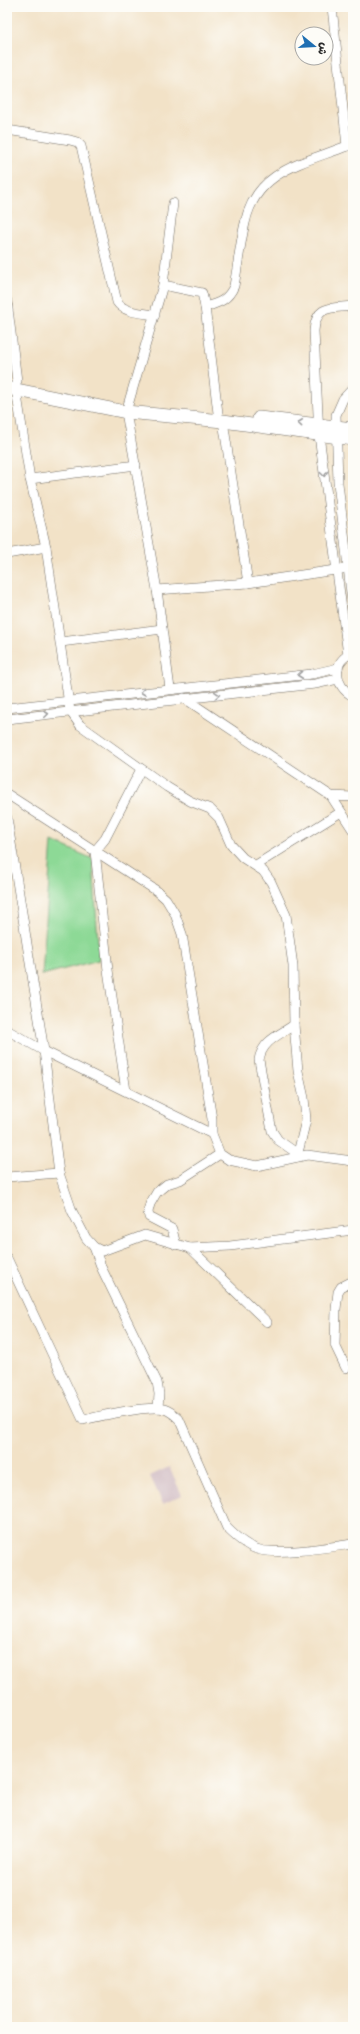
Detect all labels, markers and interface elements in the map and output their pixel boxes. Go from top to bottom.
north arrow [294,26,334,66]
text: ش [314,41,332,57]
one-way arrow [297,418,303,427]
one-way arrow [319,471,328,477]
one-way arrow [297,671,303,680]
one-way arrow [140,687,146,696]
one-way arrow [214,690,220,699]
one-way arrow [43,710,49,719]

